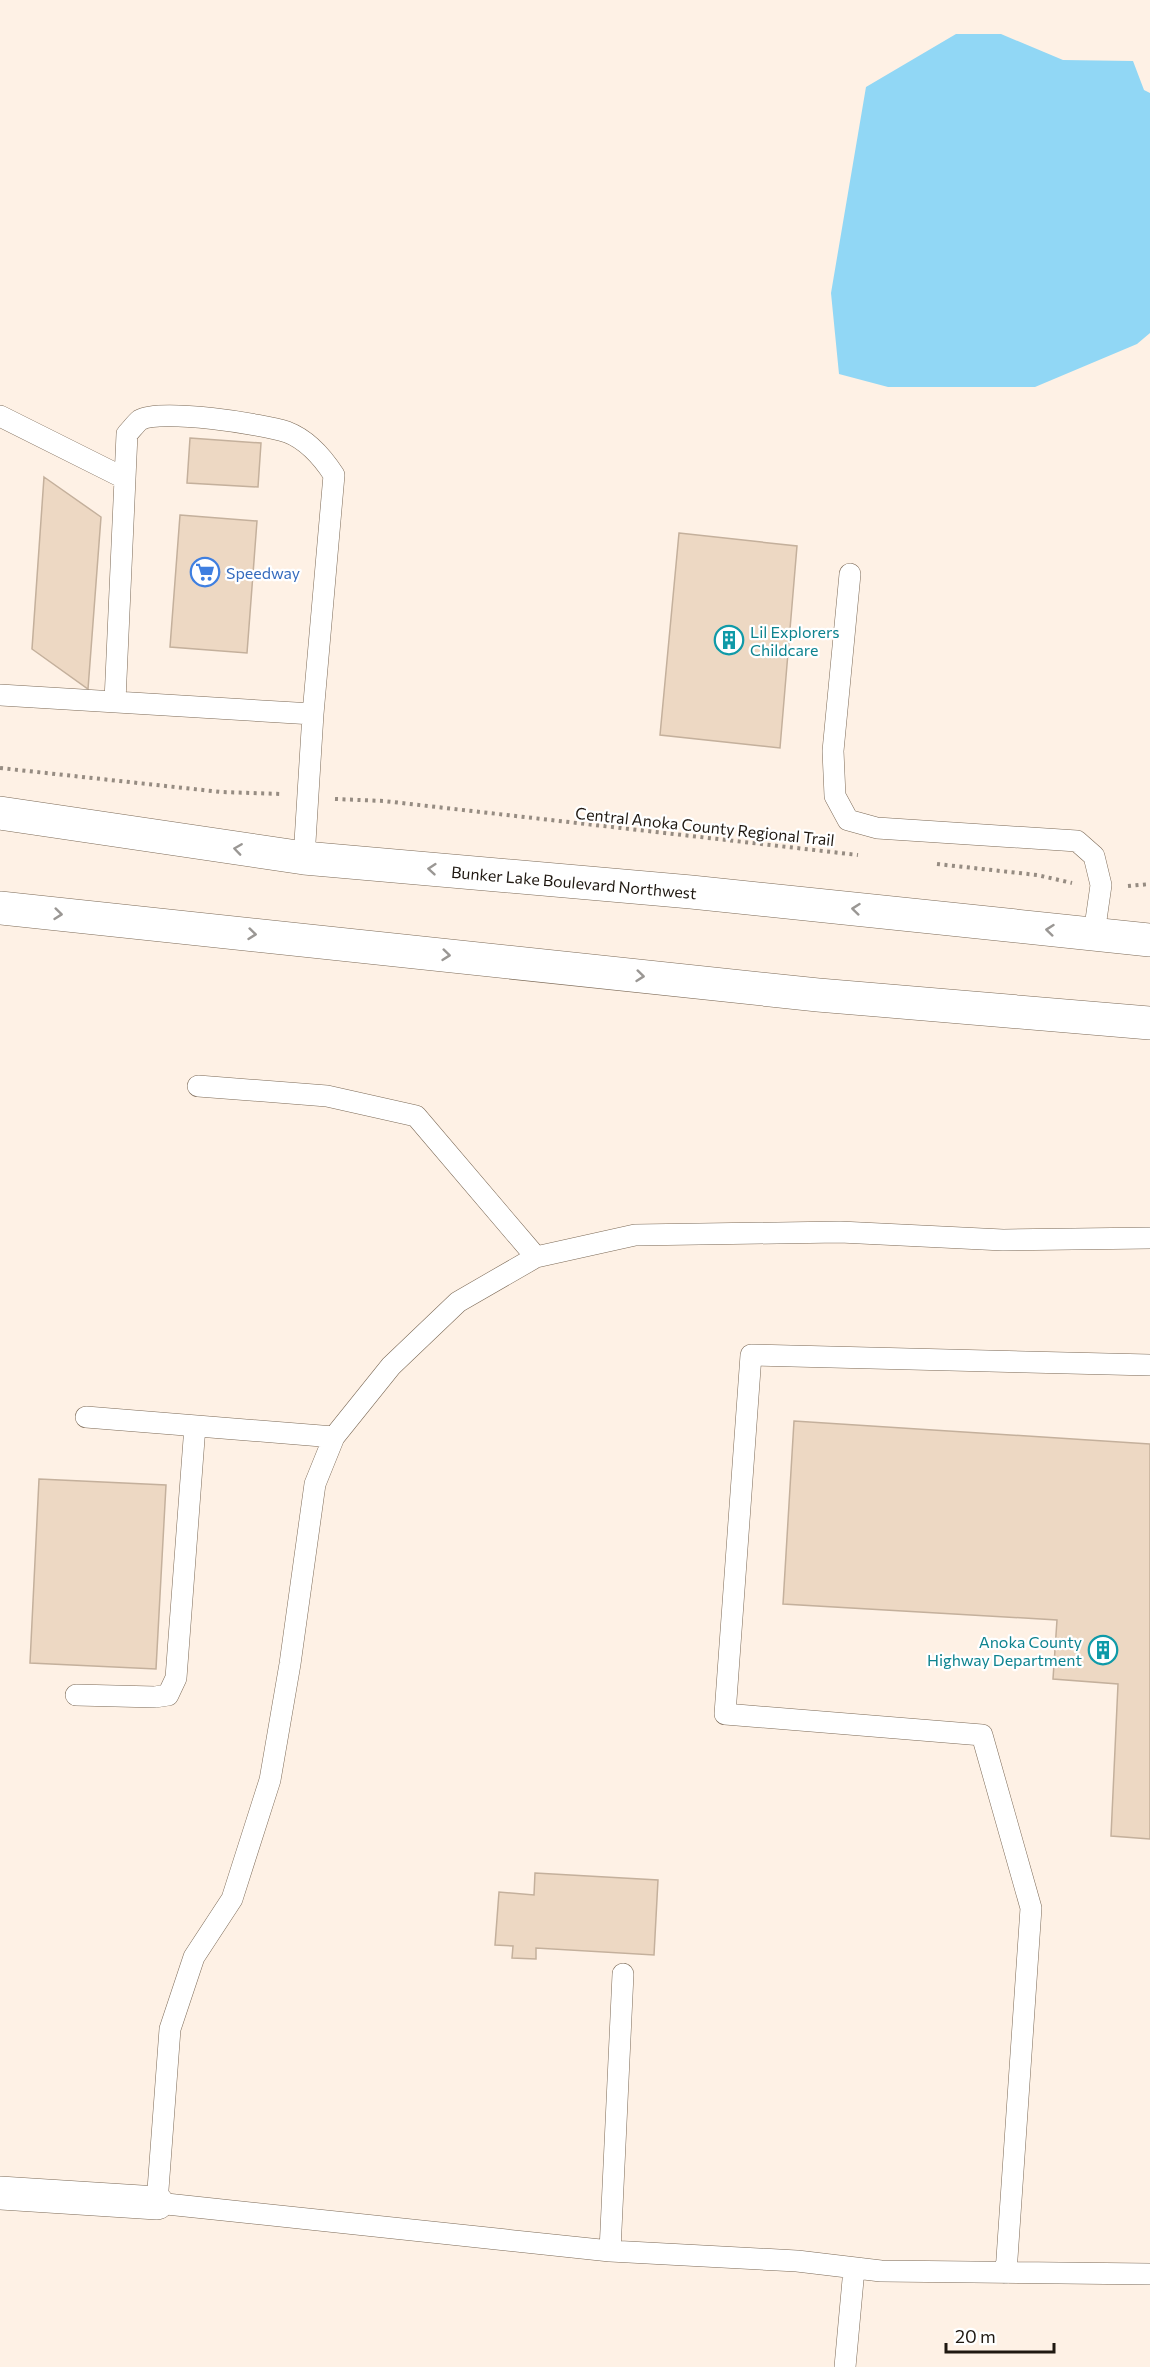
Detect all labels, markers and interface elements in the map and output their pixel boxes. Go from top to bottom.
supermarket icon: Speedway [189,556,221,588]
place label: Speedway [226,563,300,582]
place label: Lil Explorers Childcare [750,622,839,659]
building icon: Lil Explorers Childcare [713,624,745,656]
street label: Central Anoka County Regional Trail [574,803,836,849]
one-way arrow [234,843,243,855]
street label: Bunker Lake Boulevard Northwest [451,862,698,902]
one-way arrow [427,863,436,876]
one-way arrow [852,903,861,916]
one-way arrow [54,907,63,920]
one-way arrow [1045,924,1055,937]
one-way arrow [248,927,257,940]
one-way arrow [441,948,451,961]
one-way arrow [635,969,644,981]
place label: Anoka County Highway Department [927,1632,1082,1669]
building icon: Anoka County Highway Department [1087,1634,1119,1666]
scale bar [946,2316,1054,2354]
text: 20 m [955,2325,996,2347]

